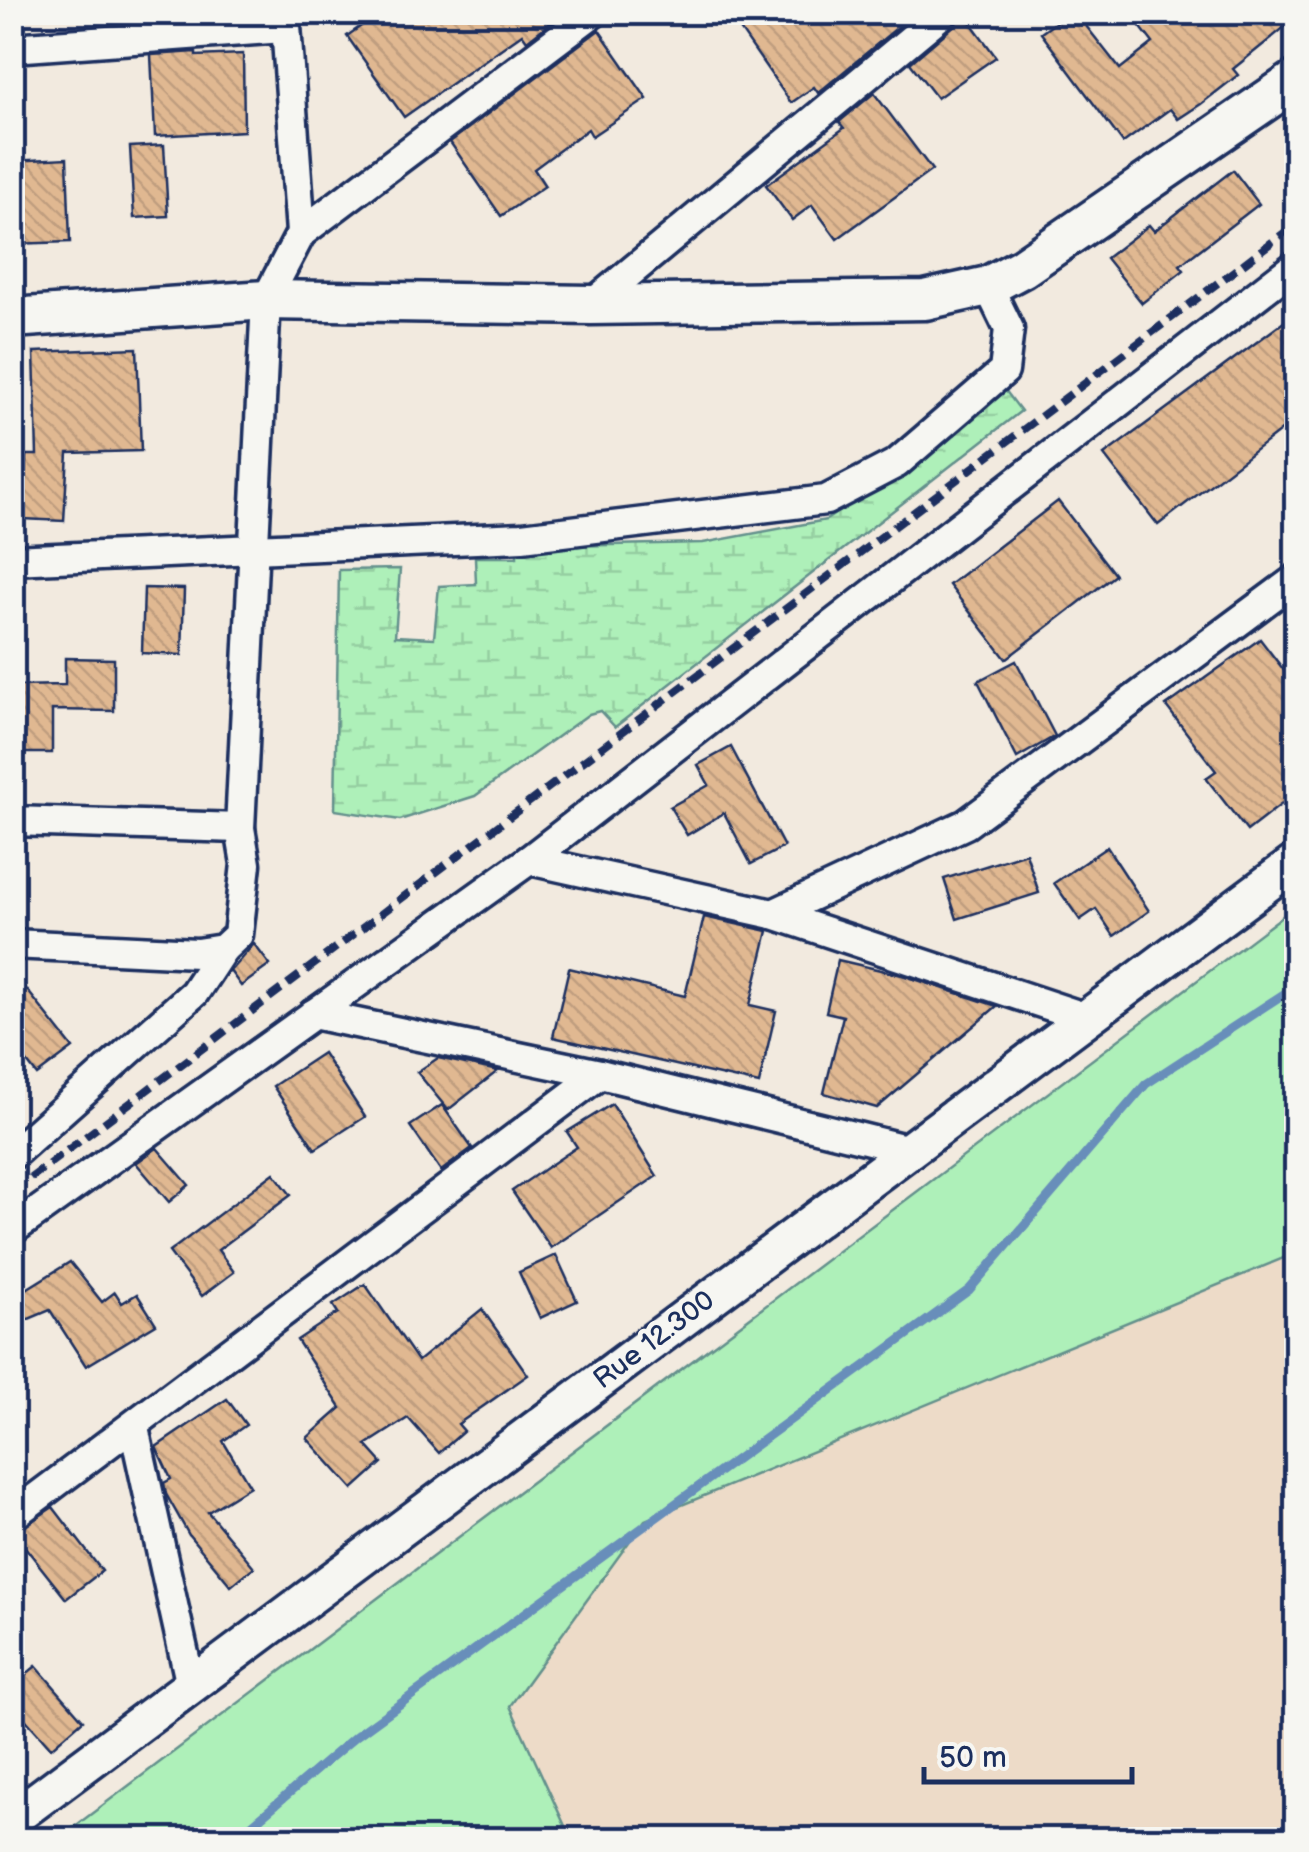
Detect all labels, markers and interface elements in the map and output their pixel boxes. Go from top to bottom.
street label: Rue 12.300 [587,1284,721,1396]
scale bar [924,1722,1132,1784]
text: 50 m [939,1740,1007,1776]

